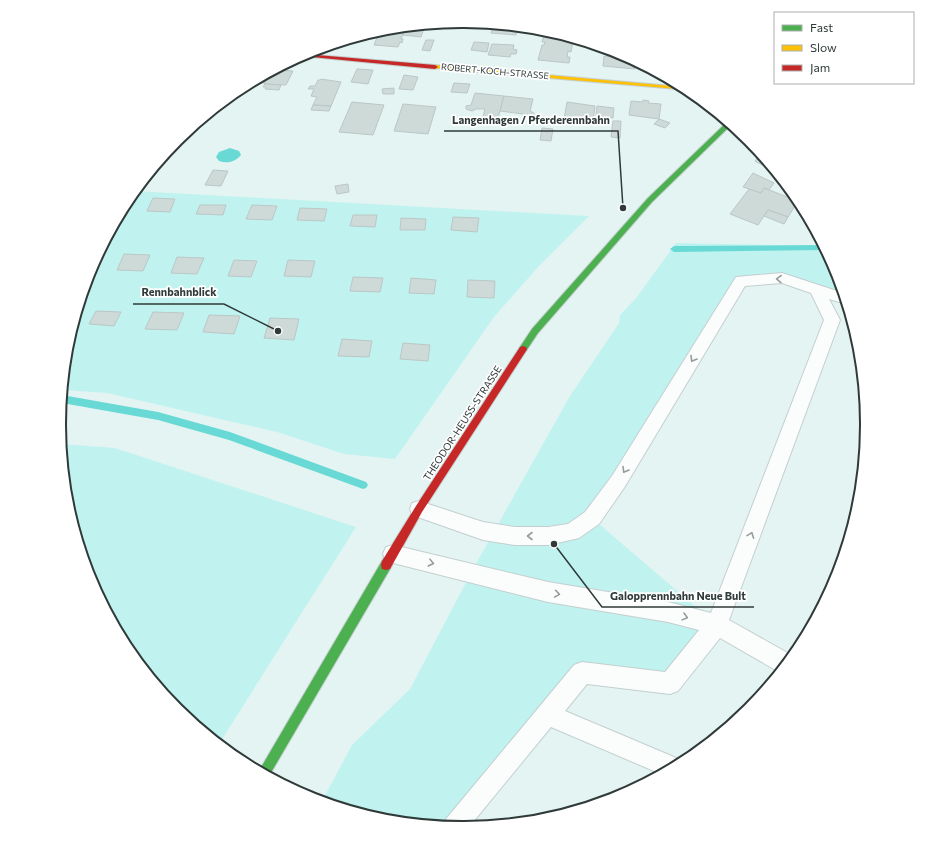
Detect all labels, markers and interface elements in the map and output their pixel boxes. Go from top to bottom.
legend [774,12,914,84]
text: Fast [810,20,833,34]
text: Slow [810,40,837,54]
text: Jam [810,60,830,75]
street label: ROBERT-KOCH-STRASSE [441,61,549,81]
callout: Langenhagen / Pferderennbahn [444,108,618,131]
text: Langenhagen / Pferderennbahn [452,113,610,126]
one-way arrow [776,275,782,283]
callout: Rennbahnblick [133,281,224,304]
text: Rennbahnblick [142,285,217,298]
one-way arrow [690,355,698,362]
street label: THEODOR-HEUSS-STRASSE [420,363,504,483]
one-way arrow [622,466,630,473]
one-way arrow [527,532,533,540]
one-way arrow [747,532,755,539]
one-way arrow [427,558,434,567]
callout: Galopprennbahn Neue Bult [602,584,754,607]
one-way arrow [554,589,560,598]
text: Galopprennbahn Neue Bult [610,589,746,602]
one-way arrow [681,612,688,621]

